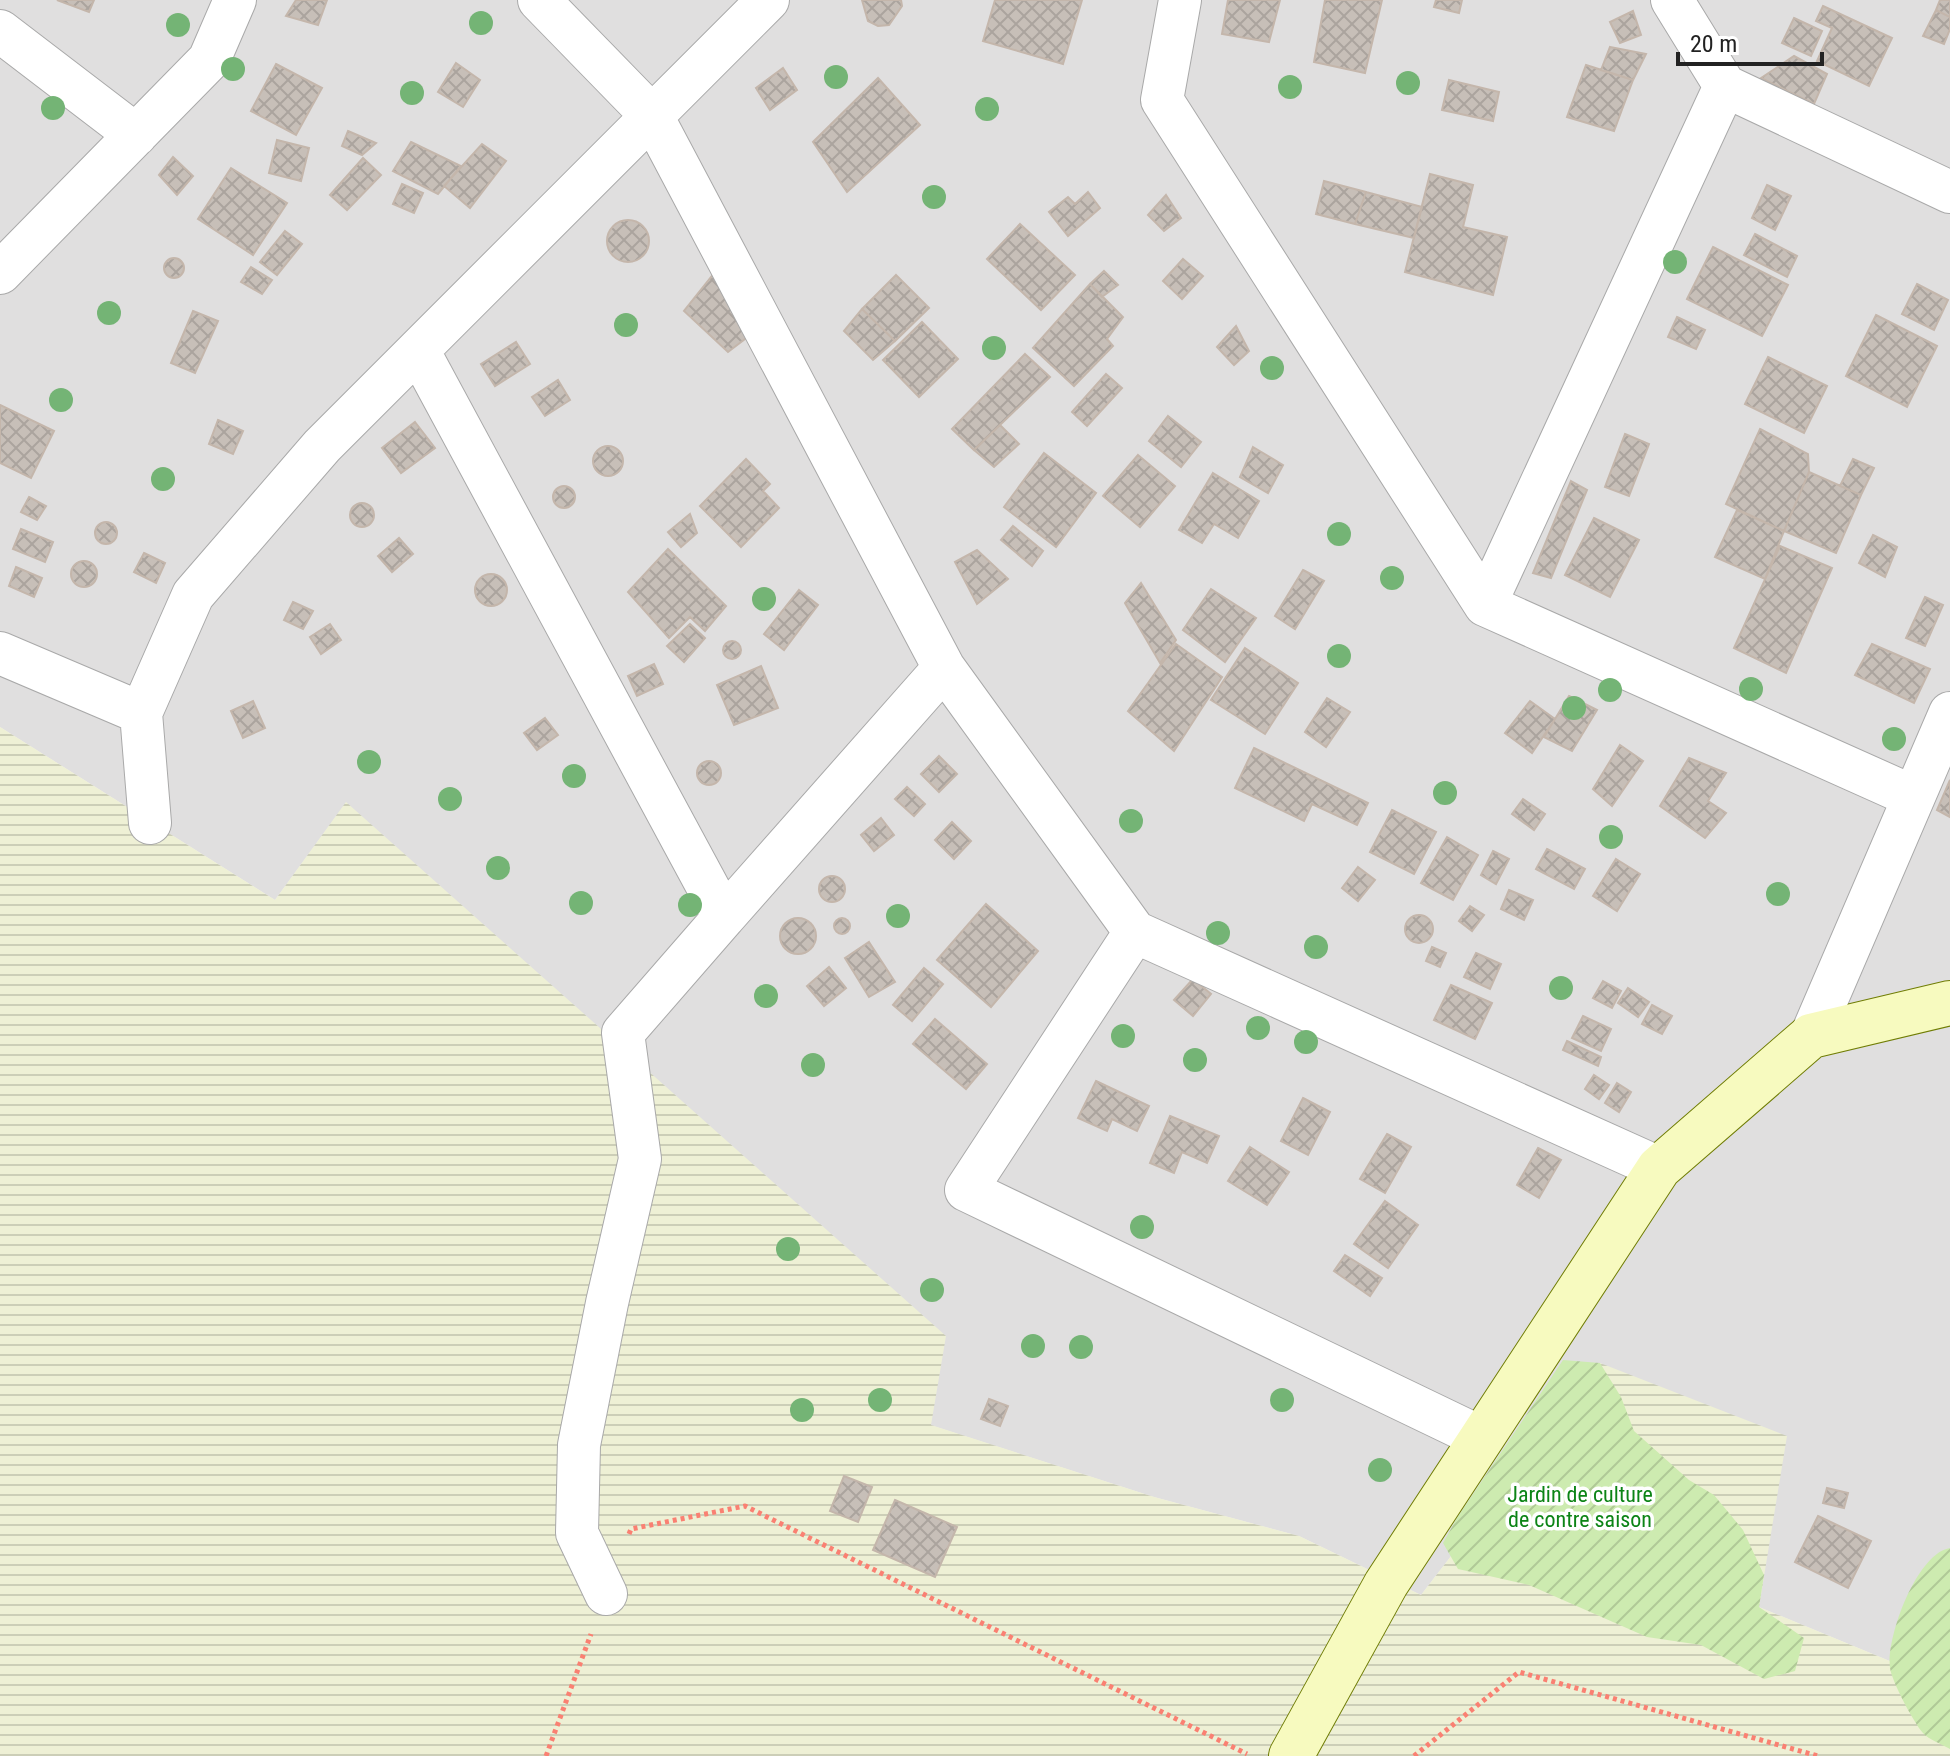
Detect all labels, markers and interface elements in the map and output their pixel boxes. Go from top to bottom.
scale bar [1678,16,1822,66]
text: 20 m [1690,30,1737,58]
park label: Jardin de culture de contre saison [1507,1482,1653,1532]

